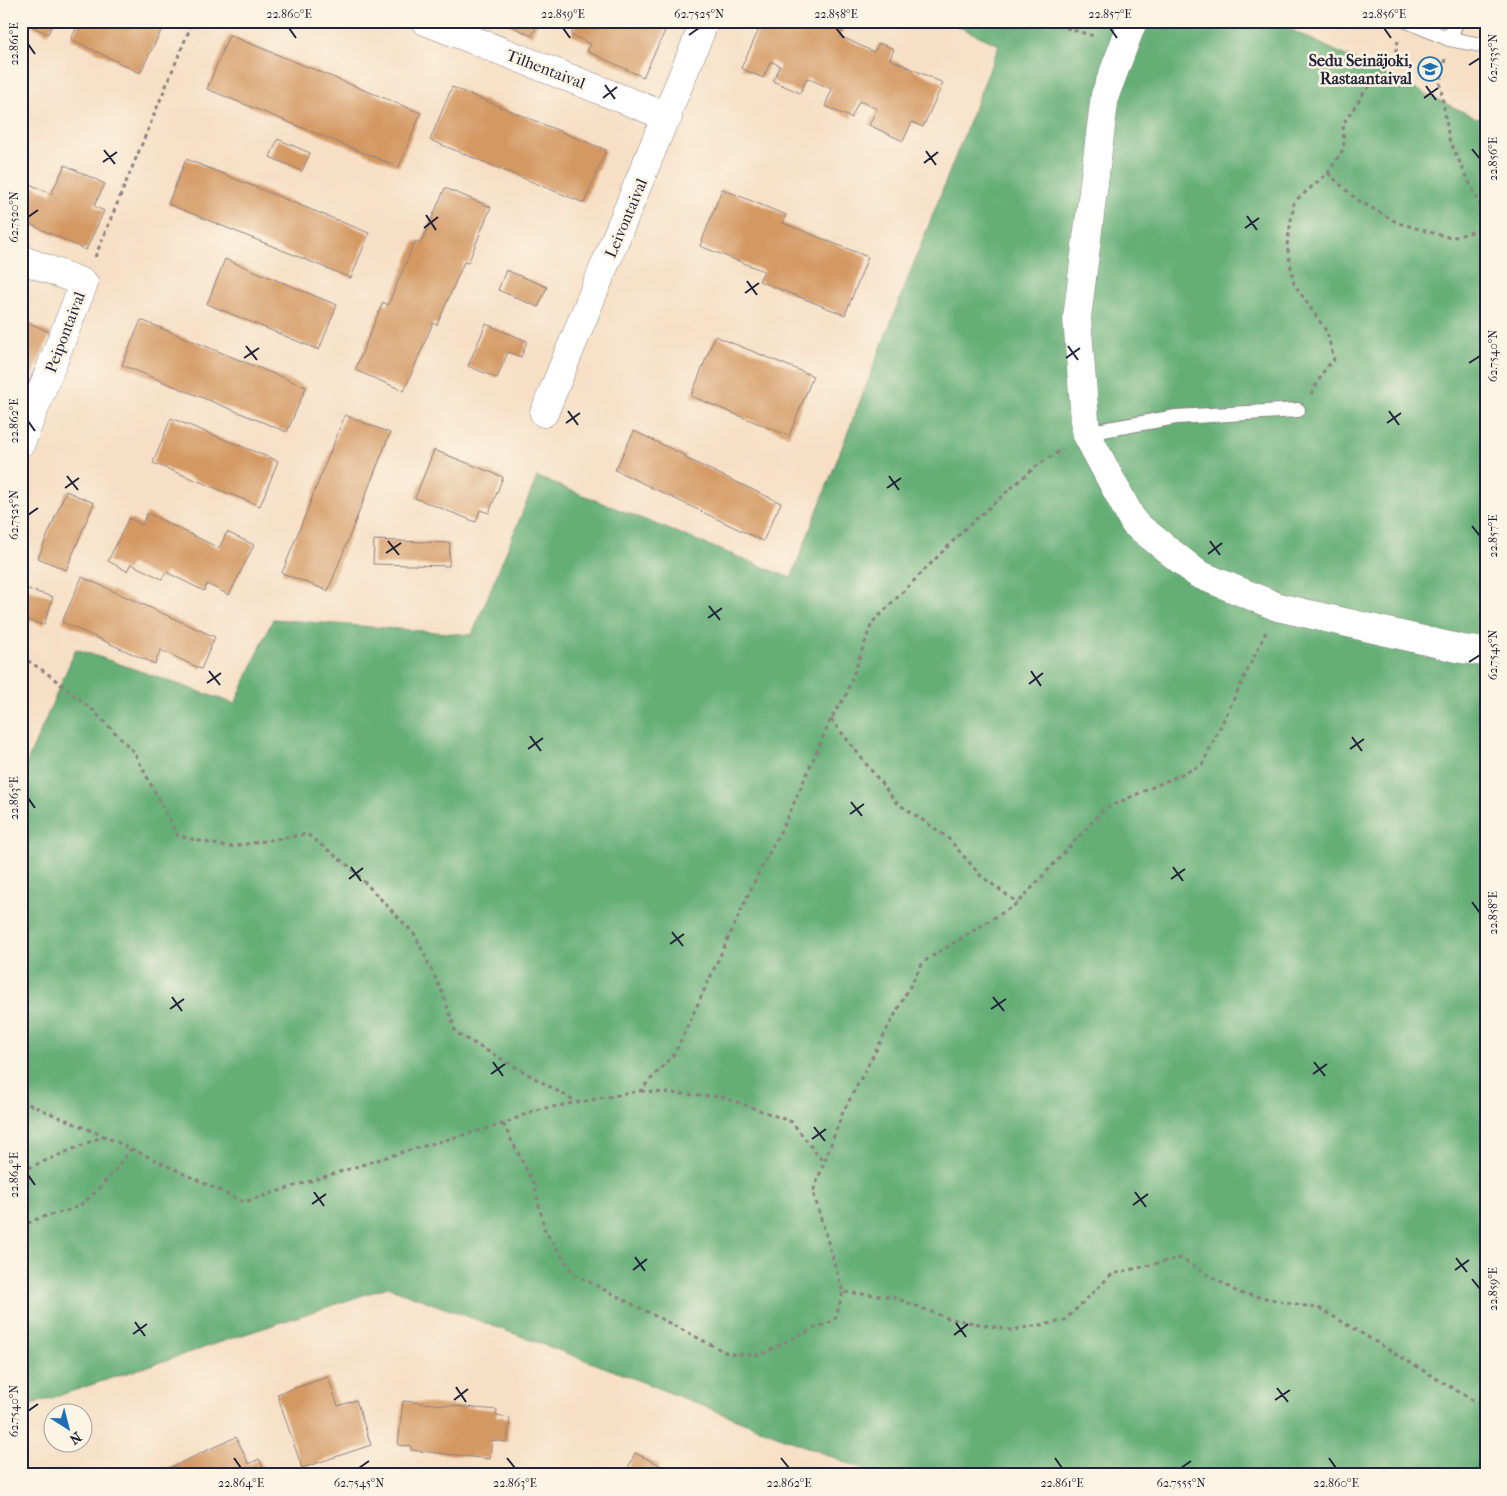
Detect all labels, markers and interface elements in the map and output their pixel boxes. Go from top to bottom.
text: 22.860°E [266,7,312,21]
text: 22.859°E [541,7,585,21]
text: 62.7525°N [674,7,724,21]
text: 22.858°E [814,7,858,21]
text: 22.857°E [1088,7,1132,21]
text: 22.856°E [1362,7,1406,21]
text: 22.861°E [7,22,21,66]
text: 62.7535°N [1486,34,1500,82]
street label: Tilhentaival [504,45,589,93]
place label: Sedu Seinäjoki, Rastaantaival [1309,51,1413,88]
school or university icon: Sedu Seinäjoki, Rastaantaival [1417,56,1443,82]
text: 22.856°E [1486,137,1500,181]
street label: Leivontaival [601,175,651,260]
text: 62.7520°N [7,191,21,243]
street label: Peipontaival [41,288,89,375]
text: 62.7540°N [1486,330,1500,382]
text: 22.862°E [7,398,21,444]
text: 62.7525°N [7,490,21,540]
text: 22.857°E [1486,514,1500,558]
text: 62.7545°N [1486,630,1500,680]
text: 22.863°E [7,776,21,820]
text: 22.858°E [1486,891,1500,935]
text: 22.864°E [7,1152,21,1198]
text: 22.859°E [1486,1267,1500,1311]
text: 62.7540°N [7,1385,21,1437]
north arrow [42,1404,92,1454]
text: N [66,1428,85,1448]
text: 22.864°E [218,1476,264,1490]
text: 62.7545°N [334,1476,384,1490]
text: 22.863°E [493,1476,537,1490]
text: 22.862°E [766,1476,812,1490]
text: 22.861°E [1040,1476,1084,1490]
text: 62.7555°N [1156,1476,1206,1490]
text: 22.860°E [1313,1476,1359,1490]

